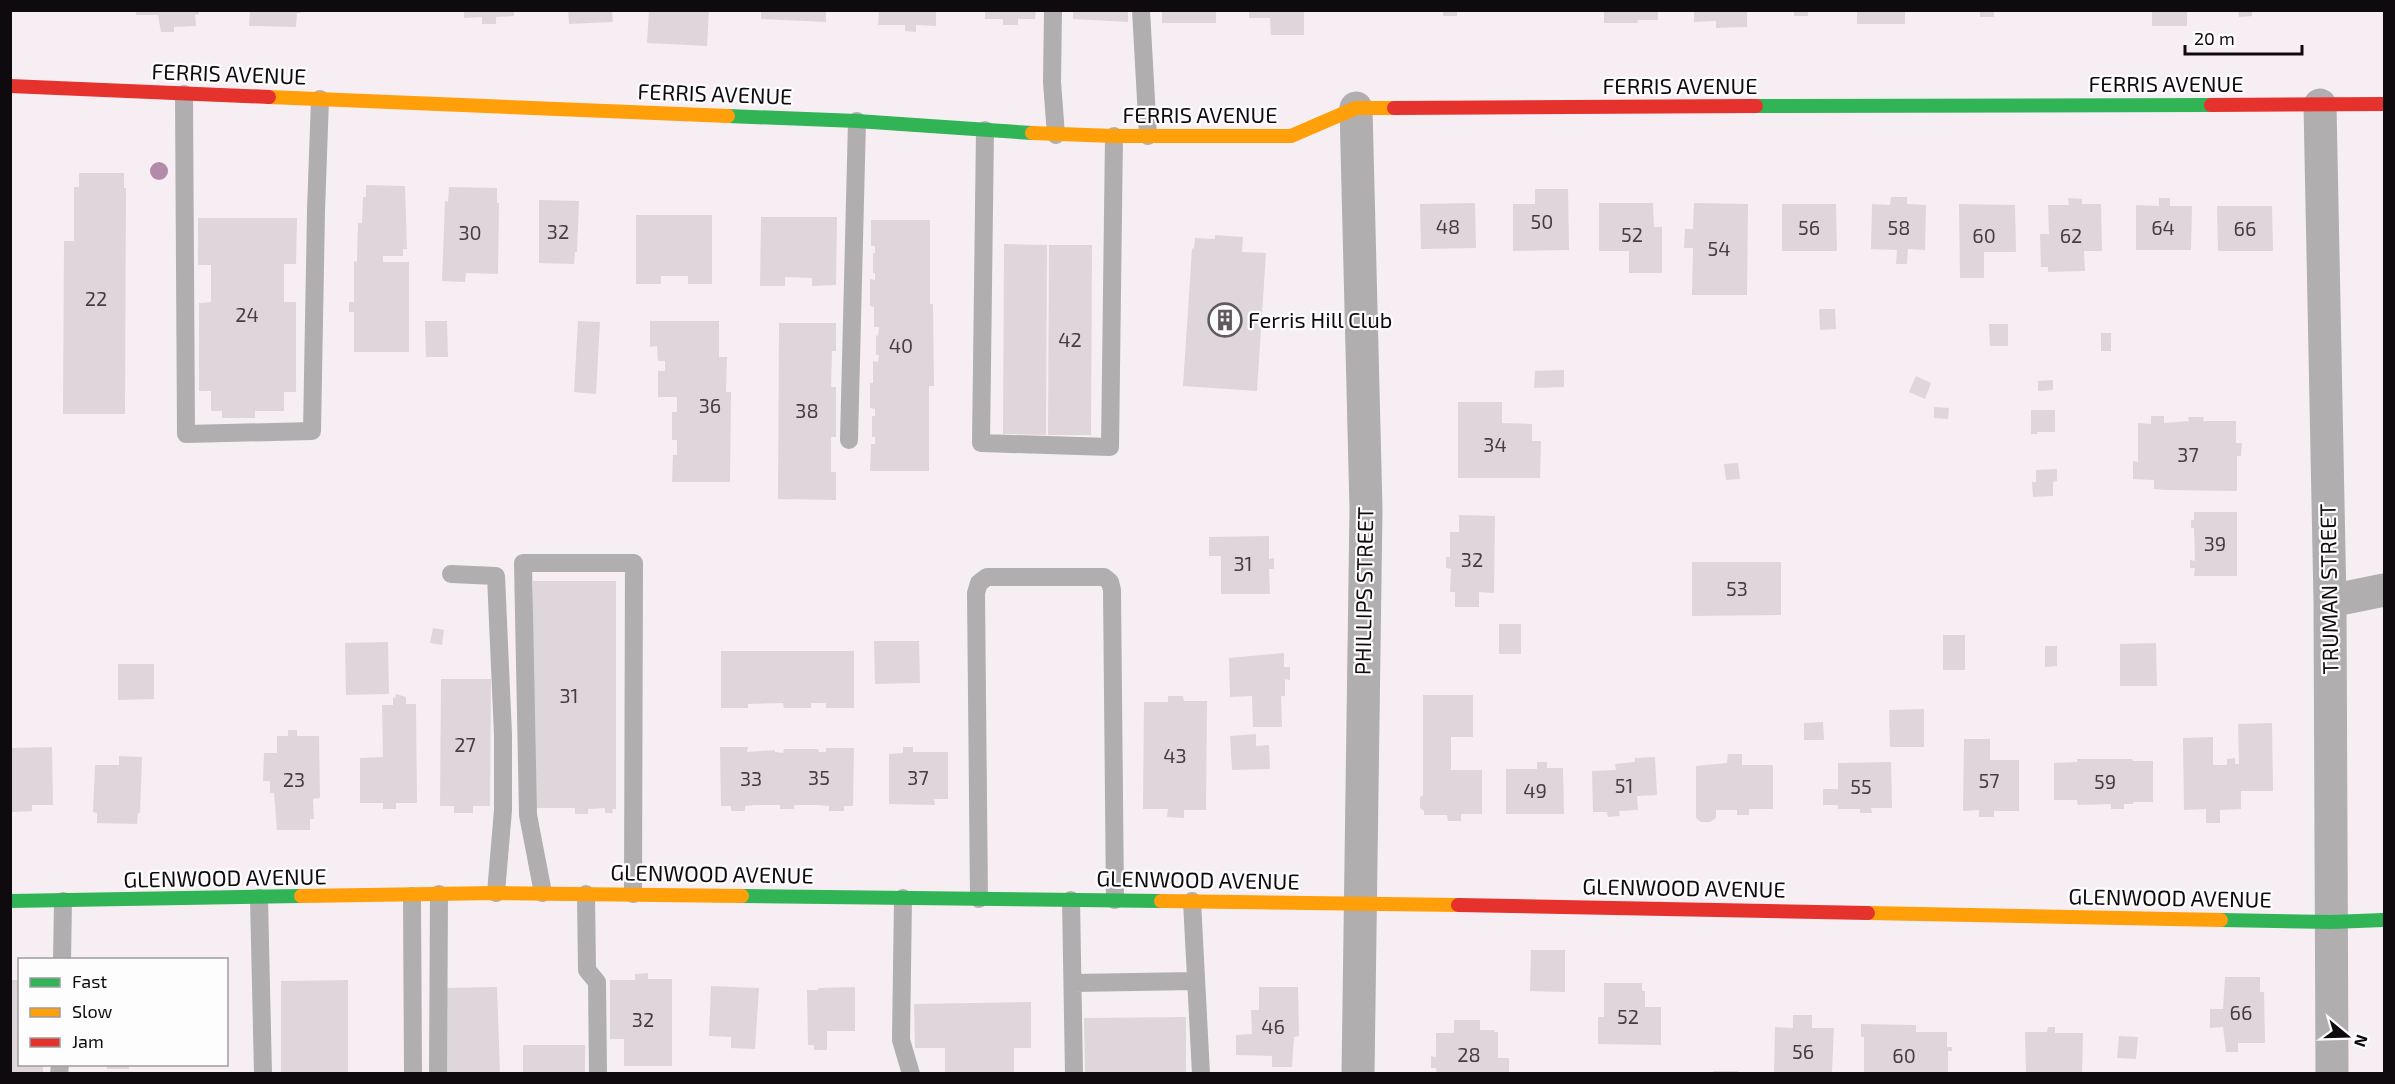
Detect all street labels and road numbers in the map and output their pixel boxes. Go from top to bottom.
street label: FERRIS AVENUE [151,57,307,89]
street label: FERRIS AVENUE [2089,70,2244,96]
street label: FERRIS AVENUE [1603,72,1758,98]
street label: FERRIS AVENUE [637,77,793,109]
street label: FERRIS AVENUE [1123,101,1278,127]
street label: TRUMAN STREET [2314,503,2342,675]
street label: PHILLIPS STREET [1349,506,1377,675]
street label: GLENWOOD AVENUE [610,858,814,888]
street label: GLENWOOD AVENUE [123,862,327,892]
street label: GLENWOOD AVENUE [1096,864,1300,894]
street label: GLENWOOD AVENUE [1582,872,1786,902]
street label: GLENWOOD AVENUE [2068,882,2272,912]

